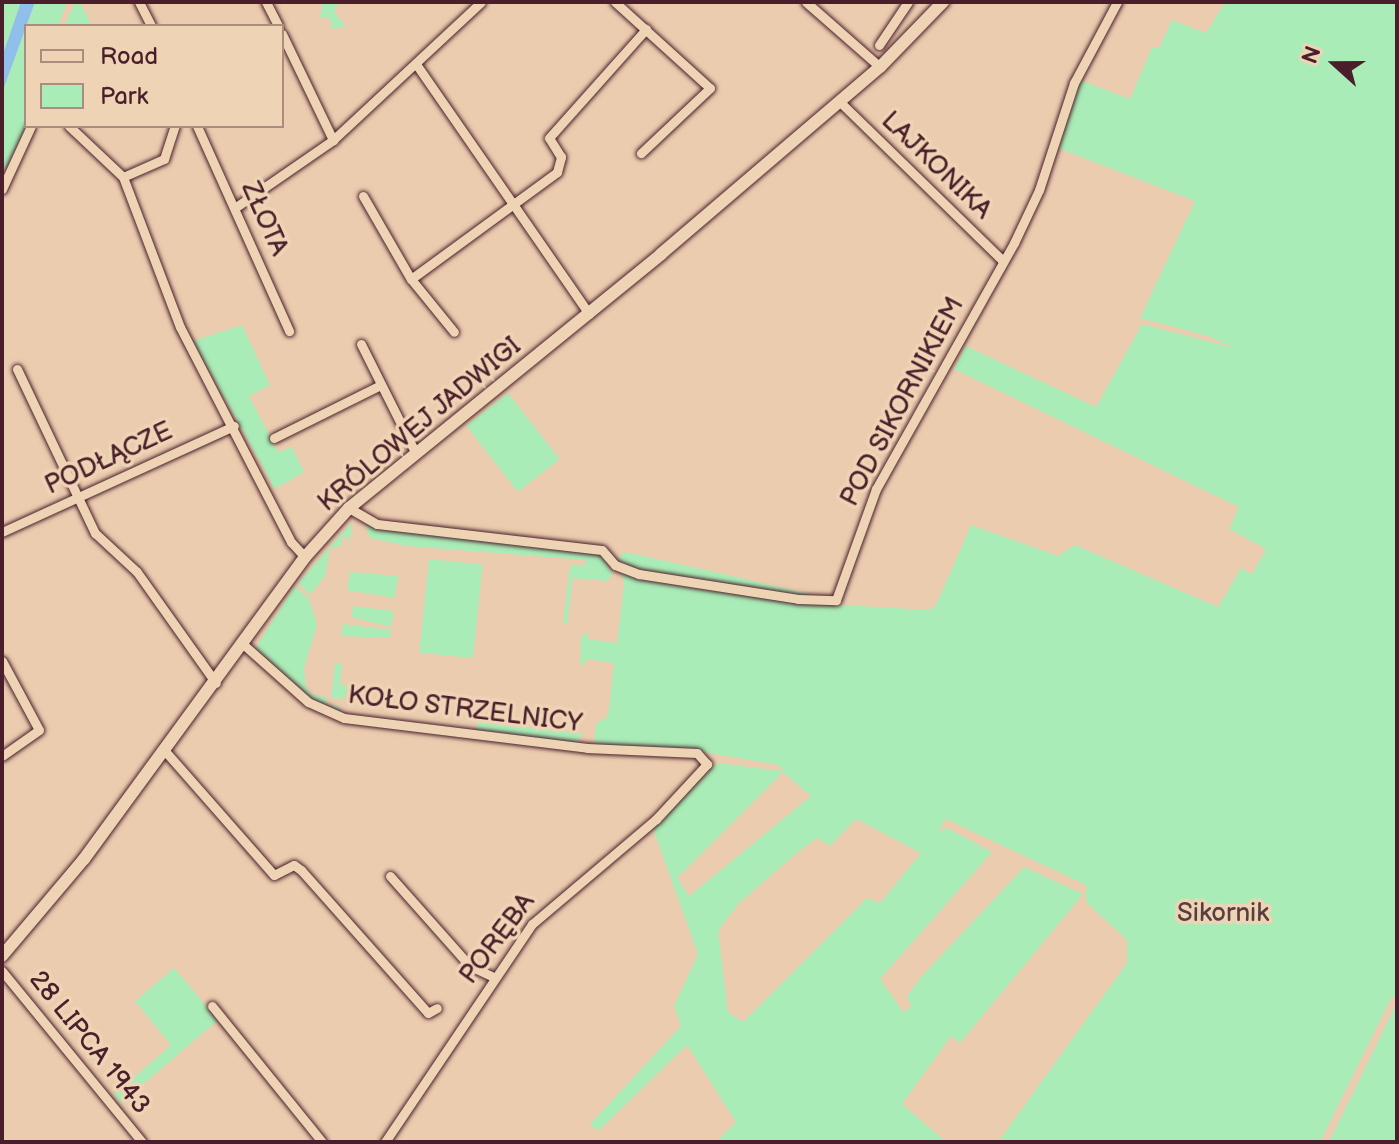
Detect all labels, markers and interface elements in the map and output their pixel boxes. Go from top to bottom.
legend [24,24,284,128]
north arrow [1295,24,1375,104]
text: Road [100,42,158,71]
text: N [1297,43,1328,68]
text: Park [100,82,148,111]
street label: LAJKONIKA [874,106,998,226]
street label: ZŁOTA [234,177,294,261]
street label: POD SIKORNIKIEM [835,292,971,512]
street label: KRÓLOWEJ JADWIGI [312,331,528,519]
street label: PODŁĄCZE [40,416,178,502]
street label: KOŁO STRZELNICY [346,680,584,740]
street label: PORĘBA [454,887,542,991]
park label: Sikornik [1177,898,1269,930]
street label: 28 LIPCA 1943 [22,965,156,1121]

